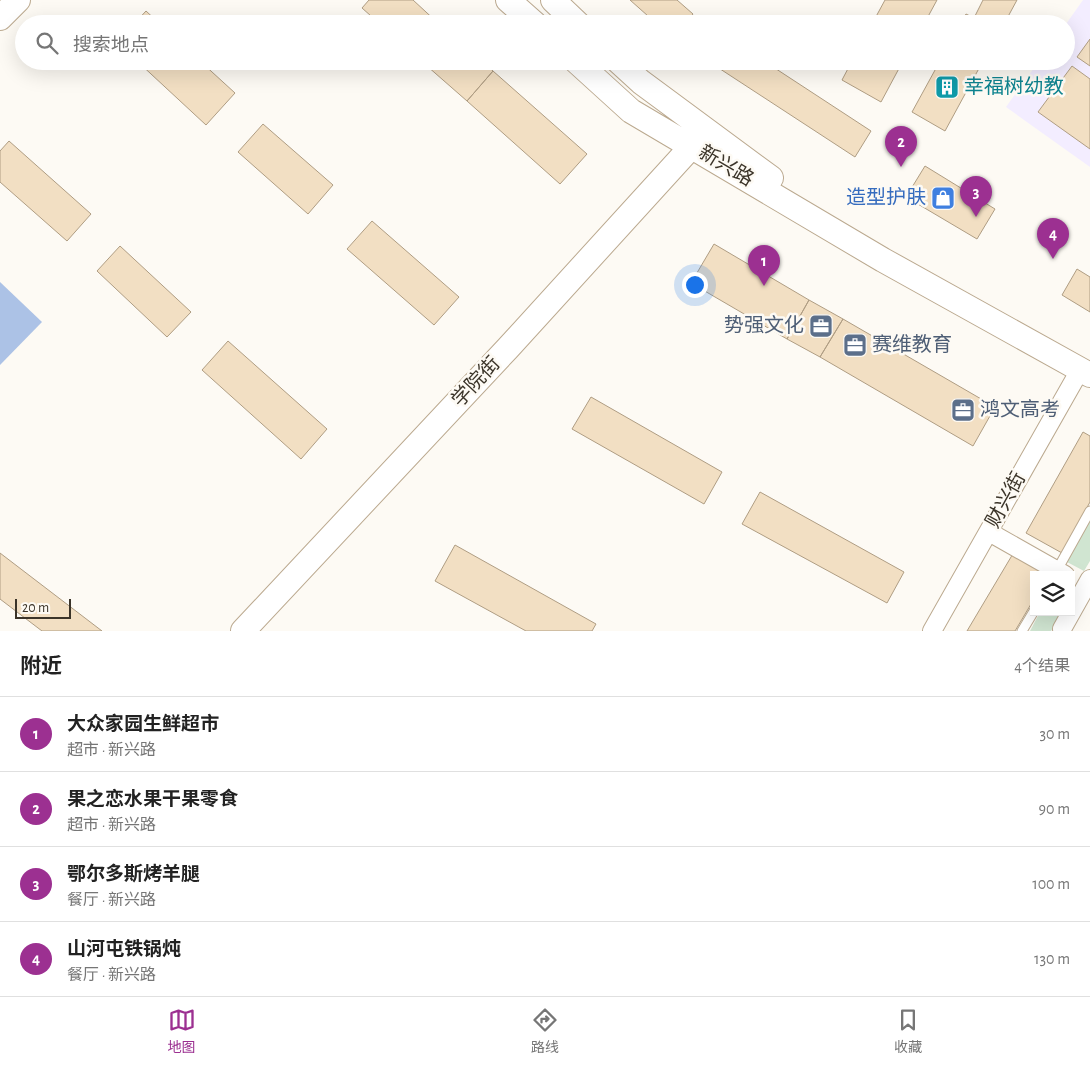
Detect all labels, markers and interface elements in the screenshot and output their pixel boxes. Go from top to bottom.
search box [15,15,1075,70]
icon: search [33,29,61,57]
text: 搜索地点 [73,36,149,55]
building icon: 幸福树幼教 [934,74,960,100]
place label: 幸福树幼教 [964,75,1064,97]
pin: 2 [885,126,917,167]
street label: 新兴路 [695,140,758,190]
pin: 3 [960,176,992,217]
shop icon: 造型护肤 [930,185,956,211]
place label: 造型护肤 [846,187,926,208]
pin: 4 [1037,218,1069,259]
pin: 1 [748,245,780,286]
your location [682,272,708,298]
office icon: 势强文化 [808,313,834,339]
place label: 势强文化 [724,314,804,336]
office icon: 赛维教育 [842,332,868,358]
place label: 赛维教育 [872,333,952,355]
street label: 学院街 [447,353,504,411]
office icon: 鸿文高考 [950,397,976,423]
place label: 鸿文高考 [980,398,1060,420]
street label: 财兴街 [982,468,1029,531]
map controls [1030,571,1075,616]
button: layers [1030,571,1075,616]
scale bar [15,596,71,619]
text: 20 m [22,601,49,615]
text: 附近 [20,656,62,677]
text: 4个结果 [1014,658,1070,674]
text: 大众家园生鲜超市 [67,715,219,734]
text: 1 [33,726,39,742]
text: 30 m [1040,726,1070,742]
text: 超市 · 新兴路 [67,742,156,758]
text: 果之恋水果干果零食 [67,790,238,809]
text: 2 [32,801,40,817]
text: 90 m [1039,801,1070,817]
text: 超市 · 新兴路 [67,817,156,833]
text: 鄂尔多斯烤羊腿 [67,865,200,884]
text: 3 [33,876,39,892]
text: 100 m [1032,876,1070,892]
text: 餐厅 · 新兴路 [67,892,156,908]
text: 山河屯铁锅炖 [67,940,181,959]
text: 4 [32,951,40,967]
text: 130 m [1034,951,1070,967]
text: 餐厅 · 新兴路 [67,967,156,983]
tab: 地图 [168,1006,196,1057]
tab: 路线 [531,1006,559,1057]
tab: 收藏 [894,1006,922,1057]

